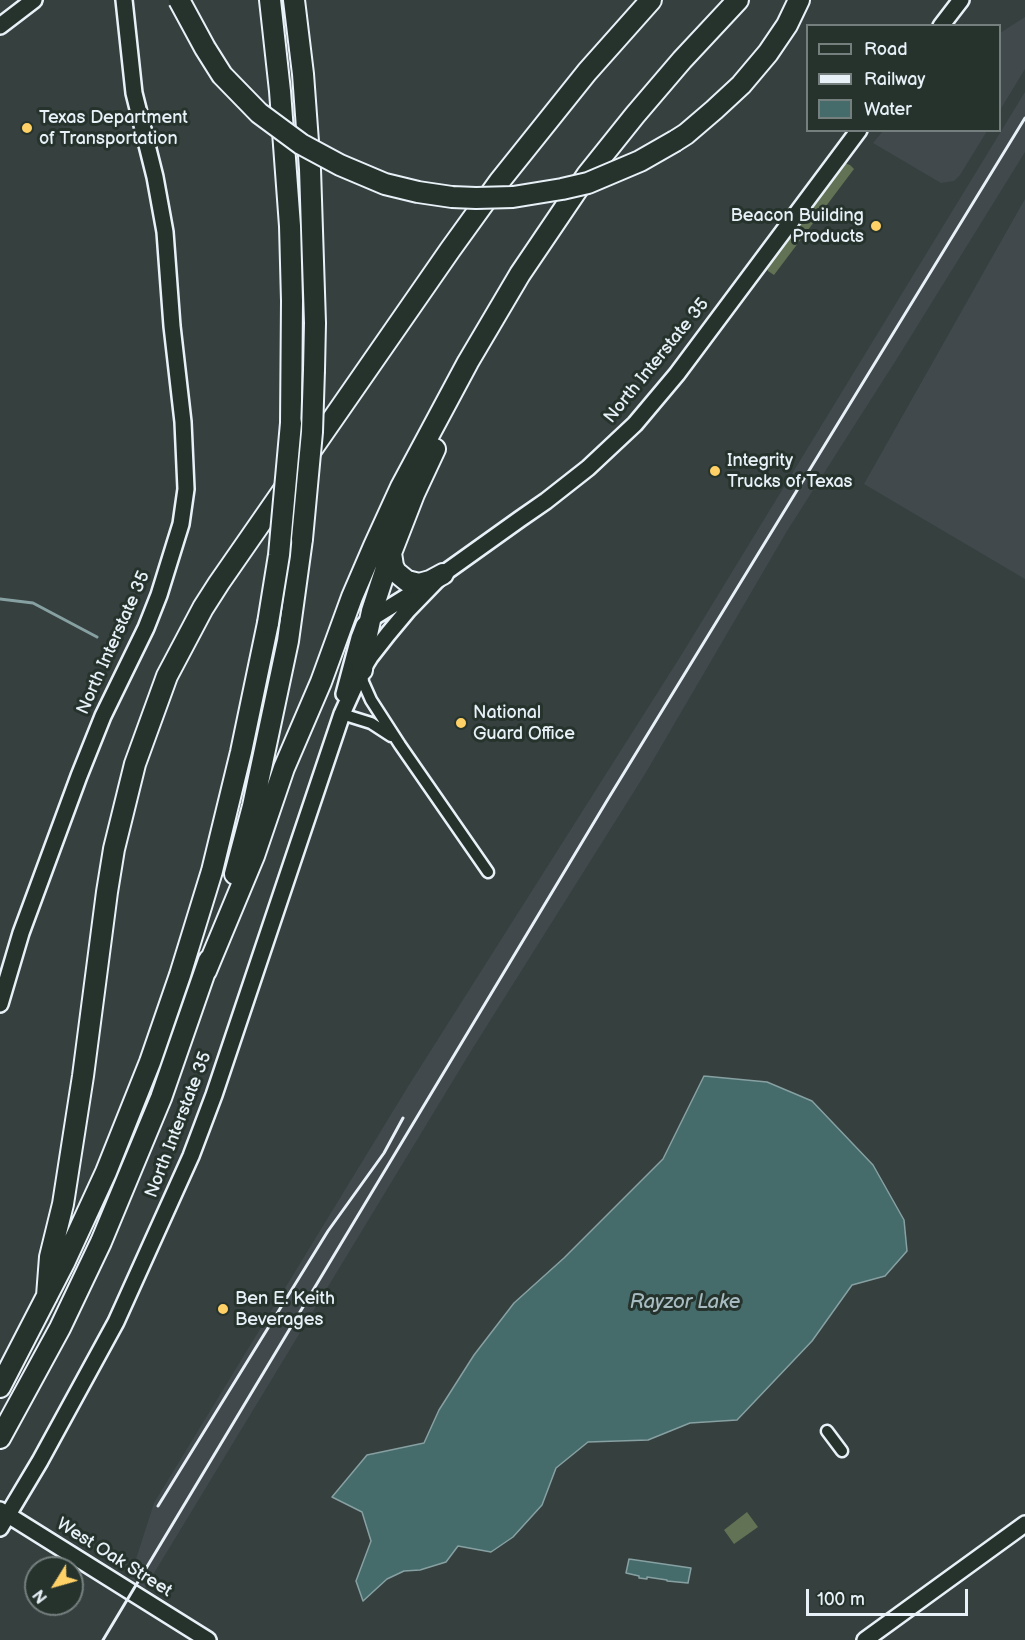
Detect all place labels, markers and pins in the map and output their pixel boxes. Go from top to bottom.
place label: Texas Department of Transportation [39,107,188,150]
marker: Texas Department of Transportation [20,121,34,135]
place label: Beacon Building Products [730,205,864,248]
marker: Beacon Building Products [869,219,883,233]
place label: Integrity Trucks of Texas [727,450,852,492]
marker: Integrity Trucks of Texas [708,464,722,478]
place label: National Guard Office [473,702,575,744]
marker: National Guard Office [454,716,468,730]
place label: Ben E. Keith Beverages [235,1288,335,1330]
marker: Ben E. Keith Beverages [216,1302,230,1316]

